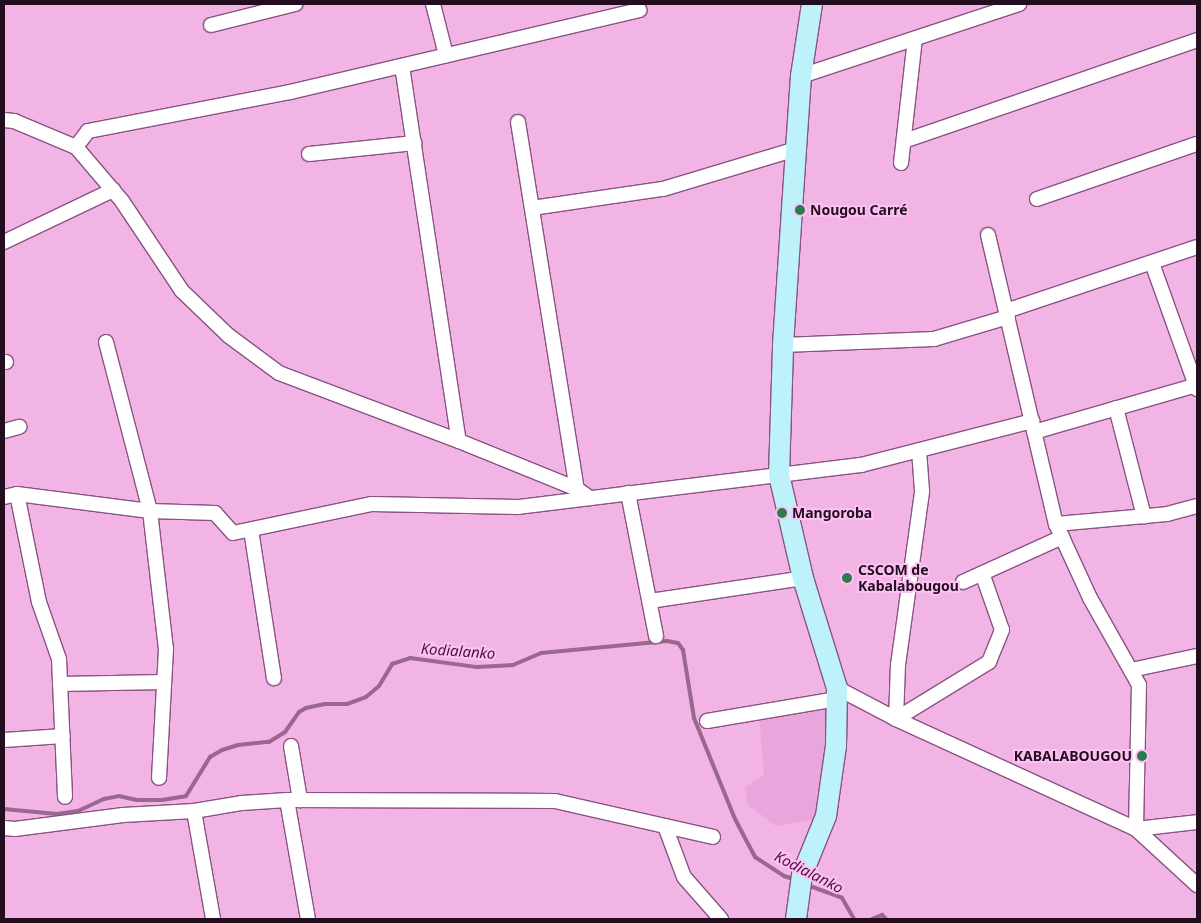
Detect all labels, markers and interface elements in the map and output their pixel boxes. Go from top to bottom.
place label: Nougou Carré [810,202,908,218]
marker: Nougou Carré [794,204,806,216]
place label: Mangoroba [792,505,872,521]
marker: Mangoroba [776,507,788,519]
place label: CSCOM de Kabalabougou [858,562,959,594]
marker: CSCOM de Kabalabougou [840,571,854,585]
water label: Kodialanko [420,639,496,663]
place label: KABALABOUGOU [1014,748,1132,764]
marker: KABALABOUGOU [1136,750,1148,762]
water label: Kodialanko [772,847,846,897]

